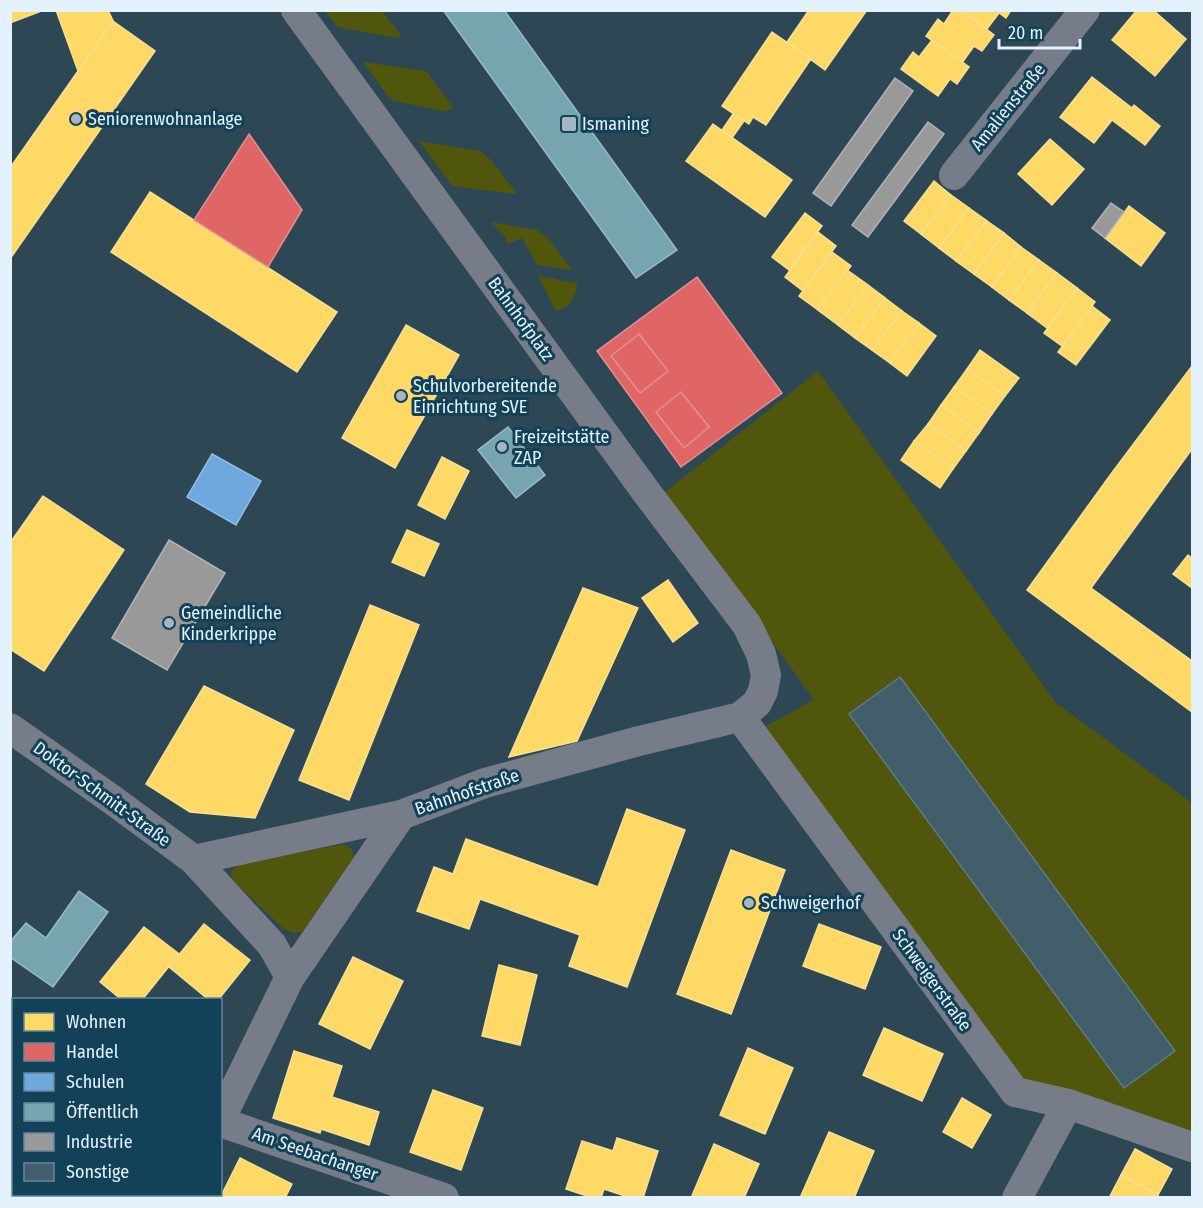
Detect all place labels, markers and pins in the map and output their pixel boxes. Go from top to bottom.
place label: Seniorenwohnanlage [88,108,242,130]
marker: Seniorenwohnanlage [69,112,83,126]
place label: Ismaning [582,113,650,135]
marker: Ismaning [560,115,578,133]
place label: Schulvorbereitende Einrichtung SVE [413,375,557,418]
marker: Schulvorbereitende Einrichtung SVE [394,389,408,403]
place label: Freizeitstätte ZAP [514,426,610,469]
marker: Freizeitstätte ZAP [495,440,509,454]
place label: Gemeindliche Kinderkrippe [181,602,282,645]
marker: Gemeindliche Kinderkrippe [162,616,176,630]
place label: Schweigerhof [761,892,862,914]
marker: Schweigerhof [742,896,756,910]

